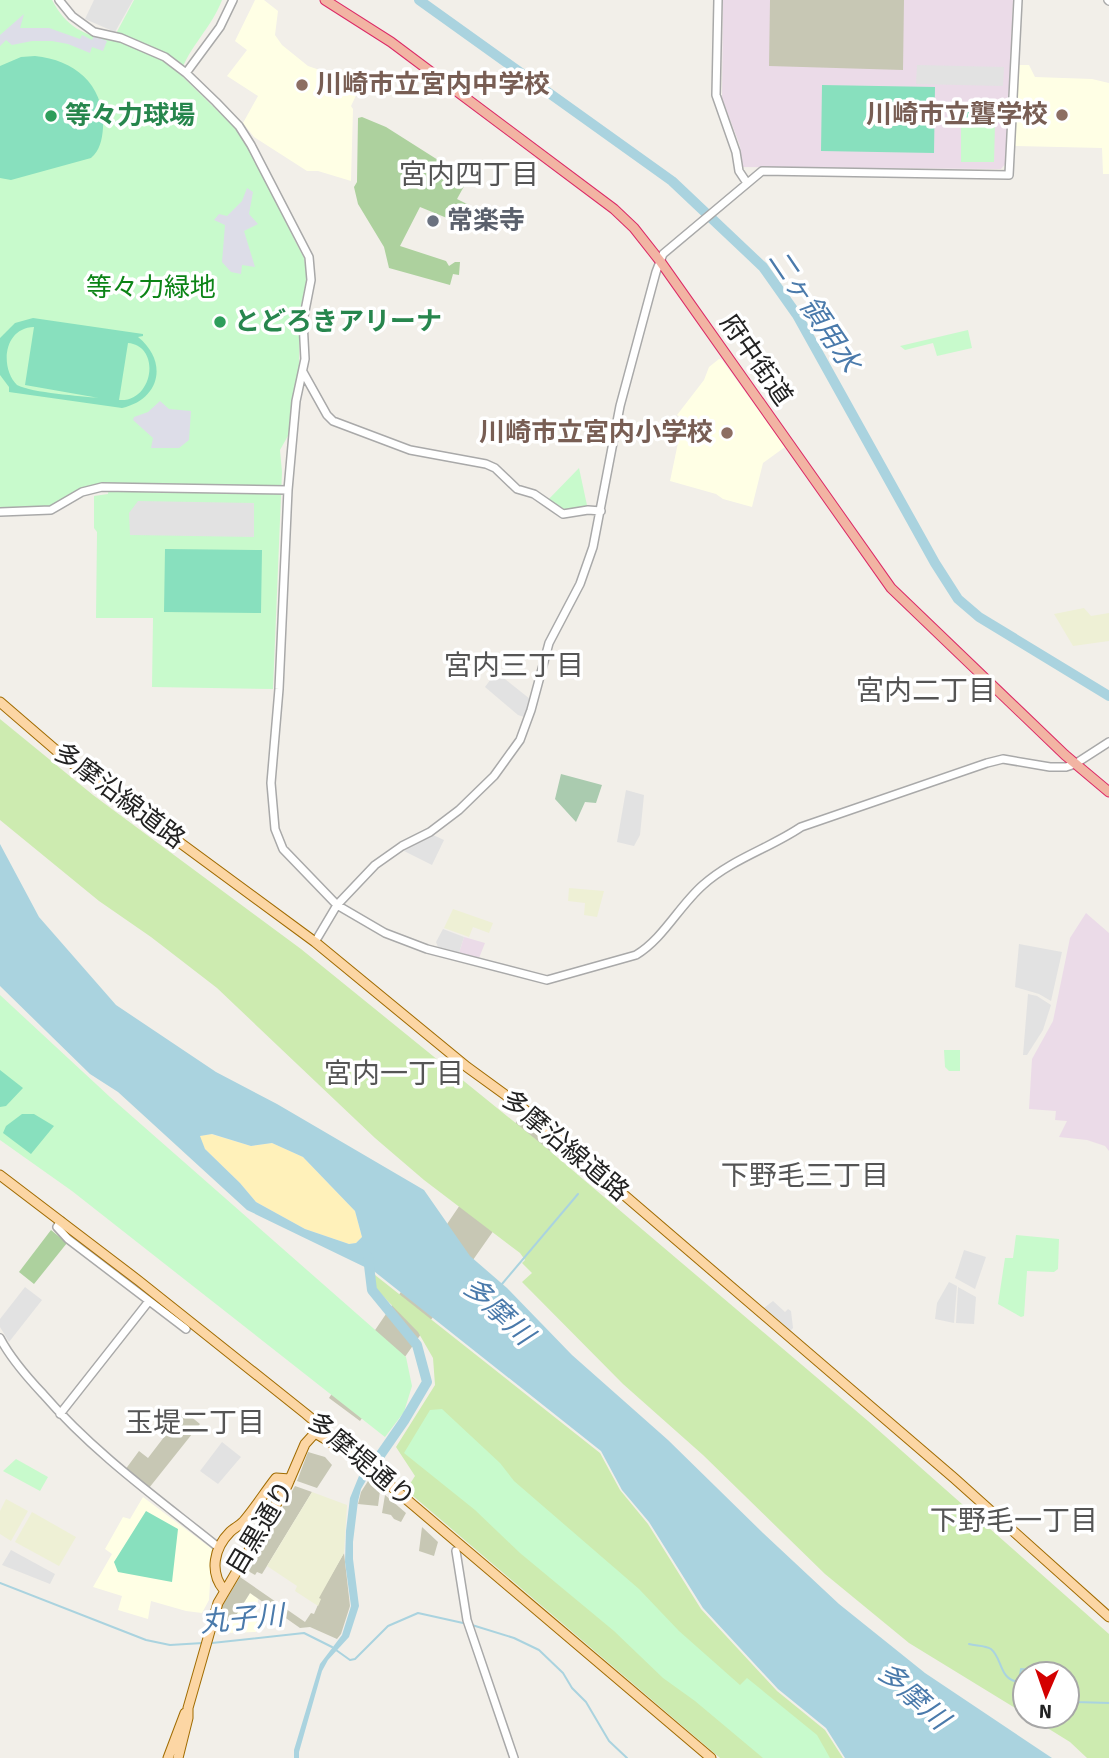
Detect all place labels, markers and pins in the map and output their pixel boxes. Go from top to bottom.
place label: 川崎市立宮内中学校 [316,69,550,101]
marker: 川崎市立宮内中学校 [294,77,310,93]
place label: 川崎市立聾学校 [866,99,1048,131]
place label: 等々力球場 [65,100,195,132]
marker: 川崎市立聾学校 [1054,107,1070,123]
marker: 等々力球場 [43,108,59,124]
place label: 常楽寺 [447,205,525,237]
marker: 常楽寺 [425,213,441,229]
place label: とどろきアリーナ [234,306,442,338]
marker: とどろきアリーナ [212,314,228,330]
place label: 川崎市立宮内小学校 [479,417,713,449]
marker: 川崎市立宮内小学校 [719,425,735,441]

